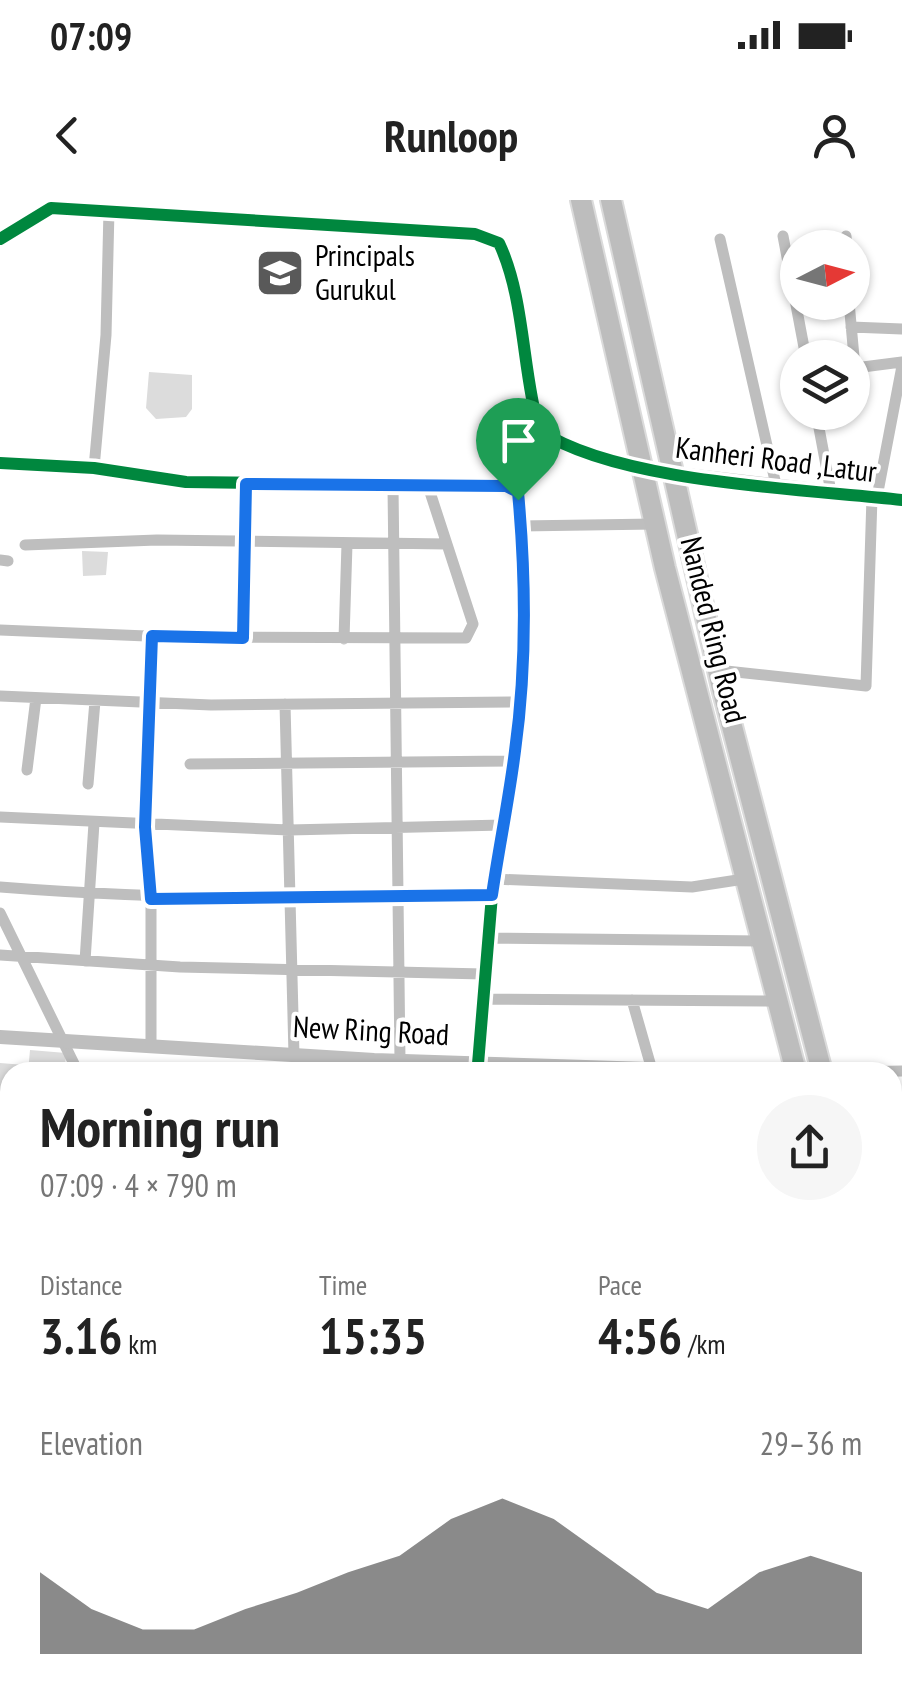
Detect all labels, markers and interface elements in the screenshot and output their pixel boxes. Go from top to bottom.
text: 07:09 [50,11,132,60]
text: Runloop [384,106,518,164]
icon: back [40,108,95,163]
icon: person [807,108,862,163]
north arrow [780,230,870,320]
map controls [780,230,870,430]
place label: Principals Gurukul [315,235,415,308]
school or university icon: Principals Gurukul [254,247,306,299]
button: layers [780,340,870,430]
pin [476,398,561,501]
icon: arrive [491,413,546,468]
street label: Kanheri Road ,Latur [673,427,880,490]
street label: Nanded Ring Road [672,532,756,727]
street label: New Ring Road [292,1006,450,1053]
text: Morning run [40,1091,280,1162]
button: share [757,1095,862,1200]
text: 07:09 · 4 × 790 m [40,1164,237,1206]
text: Distance [40,1266,123,1303]
text: Time [319,1266,367,1303]
text: Pace [598,1266,642,1303]
text: 3.16 [40,1303,122,1368]
text: 15:35 [319,1303,427,1368]
text: 4:56 [598,1303,682,1368]
text: km [122,1325,157,1362]
text: /km [682,1325,726,1362]
text: Elevation [40,1422,143,1464]
text: 29–36 m [760,1422,862,1464]

